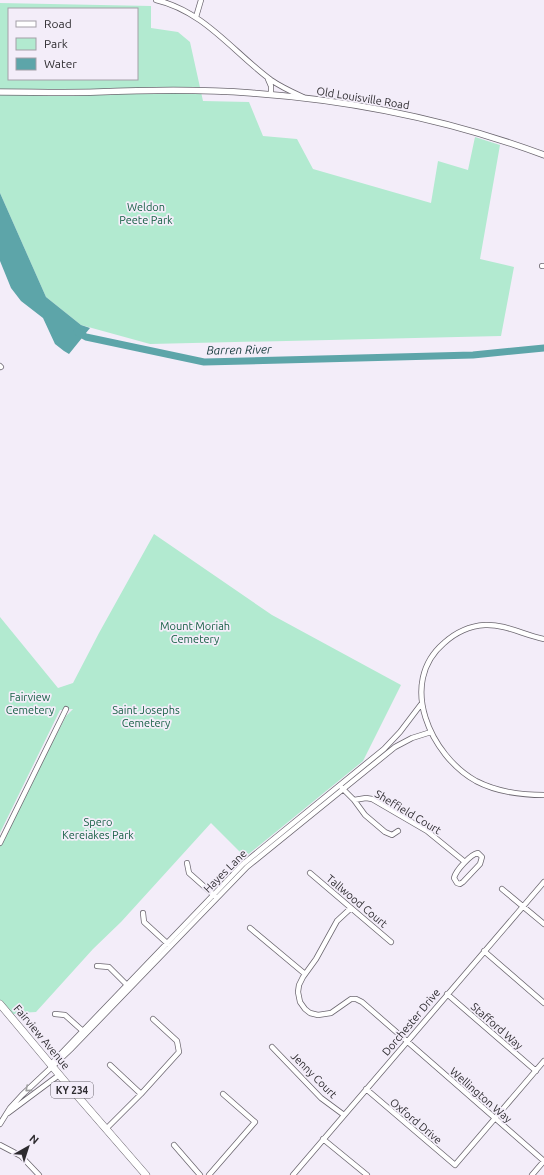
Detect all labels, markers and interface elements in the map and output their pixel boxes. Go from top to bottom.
legend [8,8,138,80]
text: Road [44,17,72,30]
text: Park [44,37,68,50]
text: Water [44,57,77,70]
street label: Old Louisville Road [316,85,410,111]
park label: Weldon Peete Park [119,201,173,226]
water label: Barren River [206,342,272,357]
park label: Mount Moriah Cemetery [160,620,230,645]
park label: Fairview Cemetery [6,691,55,716]
park label: Saint Josephs Cemetery [112,704,180,729]
street label: Sheffield Court [373,788,444,837]
park label: Spero Kereiakes Park [62,816,134,841]
street label: Hayes Lane [201,847,249,895]
street label: Tallwood Court [324,872,390,930]
street label: Dorchester Drive [380,986,442,1058]
street label: Stafford Way [469,1000,526,1052]
street label: Fairview Avenue [12,1002,72,1072]
street label: Jenny Court [289,1050,340,1101]
street label: Wellington Way [448,1065,515,1125]
road number: KY 234 [51,1082,93,1098]
one-way arrow [26,1085,33,1092]
street label: Oxford Drive [388,1096,444,1146]
north arrow [8,1127,48,1167]
text: N [27,1132,41,1146]

